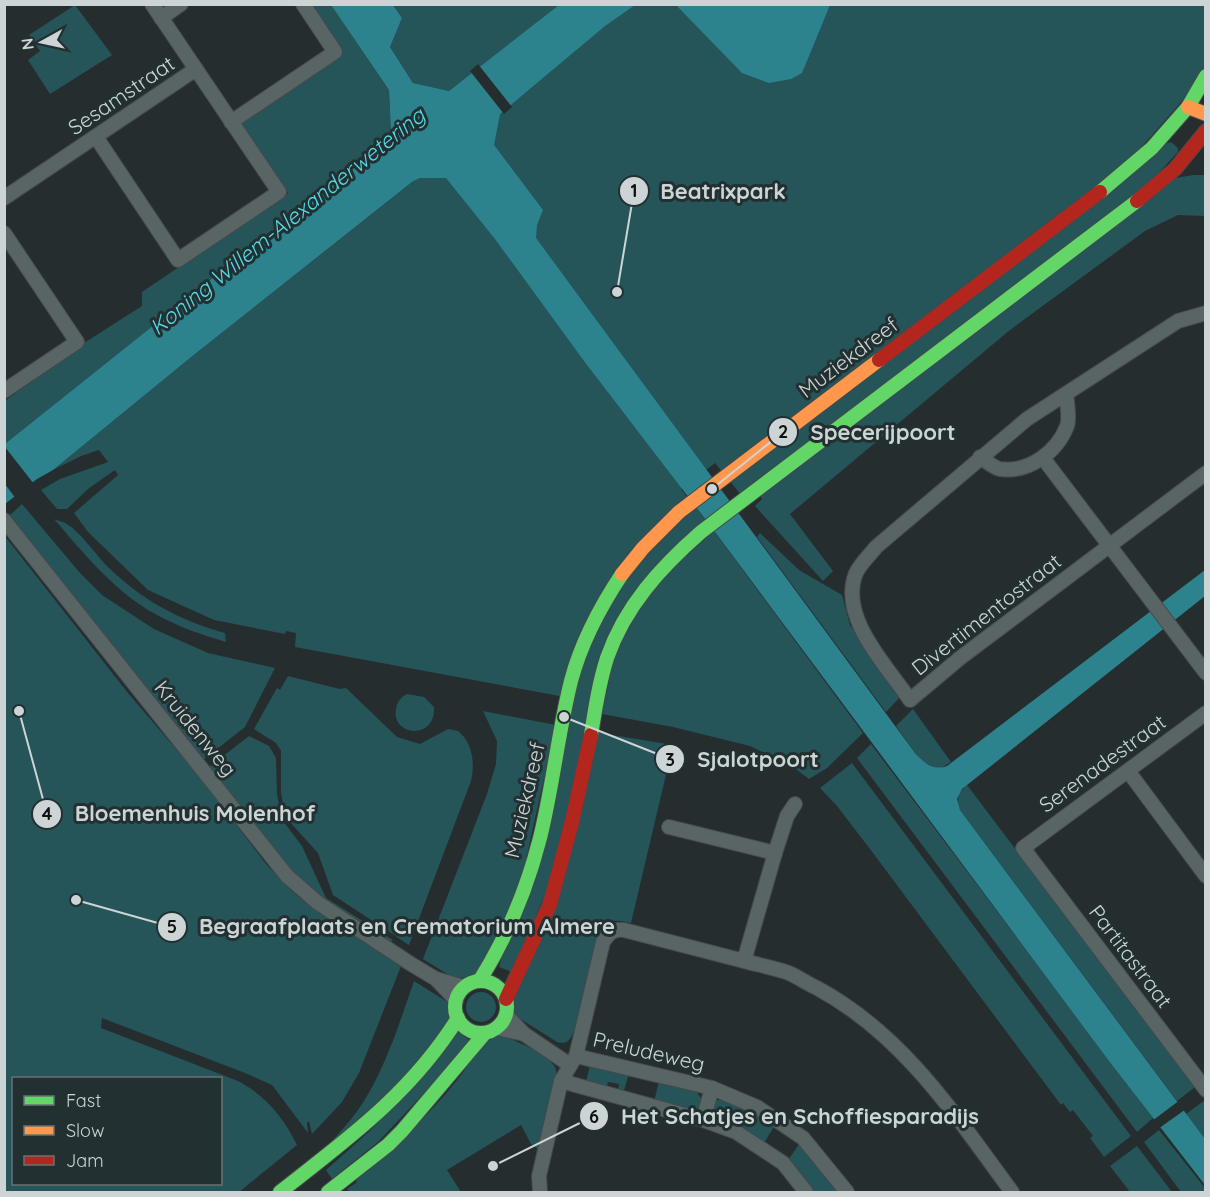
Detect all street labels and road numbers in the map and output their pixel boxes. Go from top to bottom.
street label: Sesamstraat [63,50,179,140]
street label: Muziekdreef [793,311,903,403]
street label: Divertimentostraat [906,548,1066,680]
street label: Kruidenweg [149,675,243,781]
street label: Serenadestraat [1034,708,1170,818]
street label: Muziekdreef [498,739,550,860]
street label: Partitastraat [1084,899,1178,1013]
street label: Preludeweg [591,1026,707,1076]

